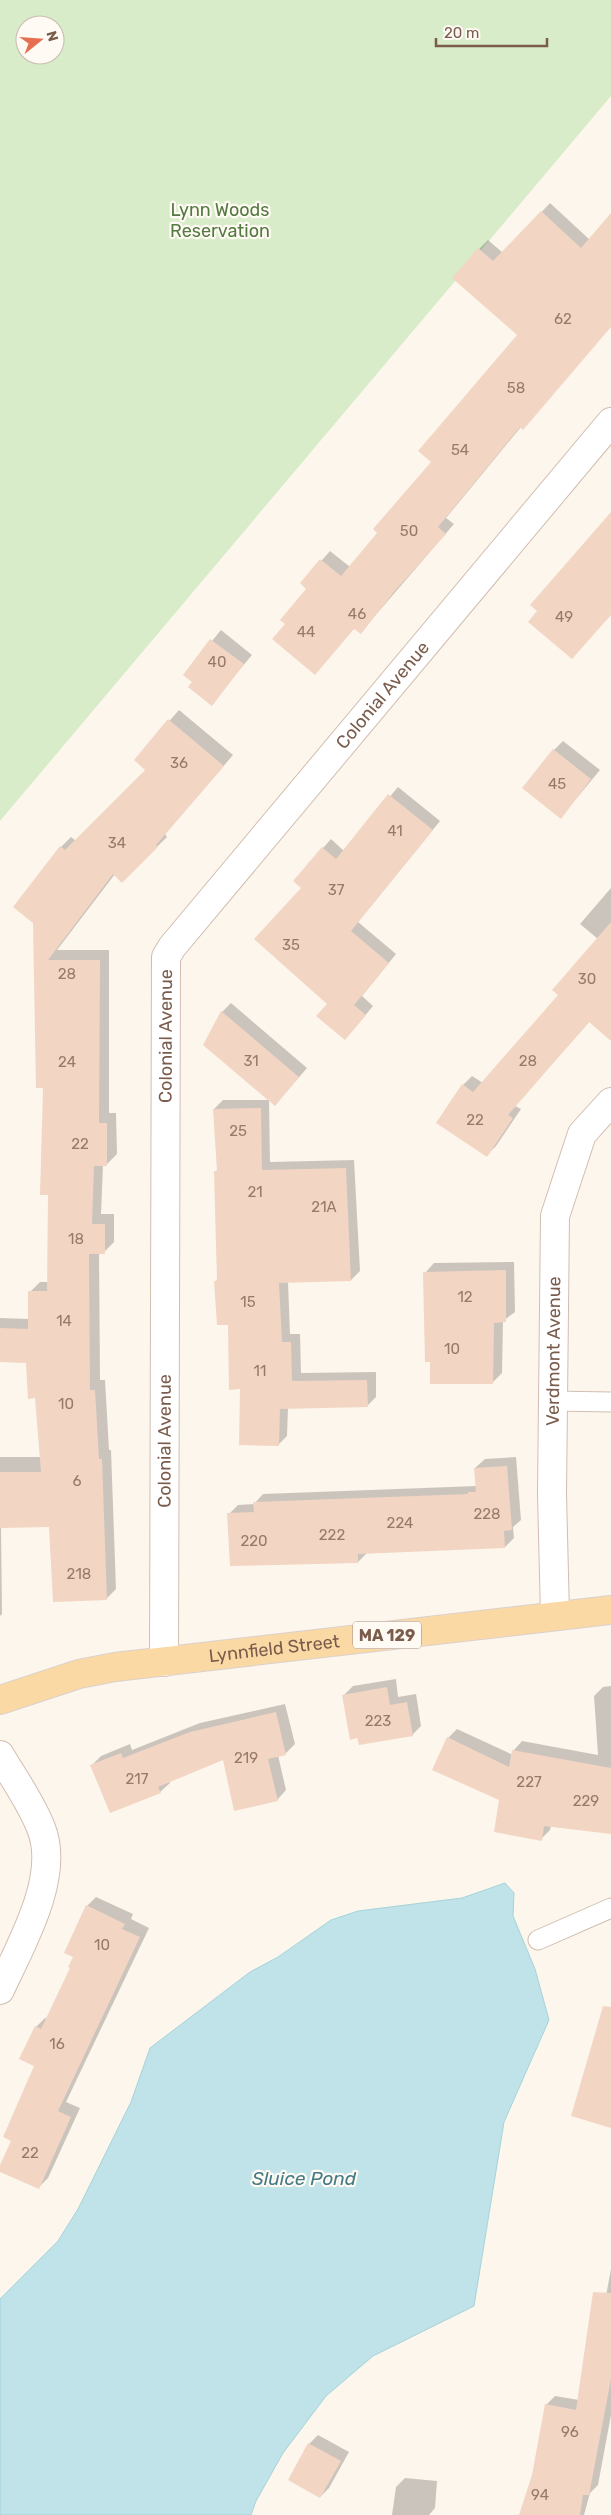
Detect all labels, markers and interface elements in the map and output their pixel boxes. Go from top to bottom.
north arrow [15,15,65,65]
scale bar [436,15,547,47]
text: 20 m [444,24,479,42]
text: N [42,29,62,44]
park label: Lynn Woods Reservation [170,199,270,242]
house number: 62 [554,310,572,328]
house number: 58 [507,379,525,397]
house number: 54 [451,441,469,459]
house number: 50 [400,522,418,540]
house number: 46 [348,605,366,623]
house number: 49 [555,608,573,626]
house number: 44 [297,623,315,641]
street label: Colonial Avenue [331,637,434,753]
house number: 40 [208,653,226,671]
house number: 36 [170,754,188,772]
house number: 45 [548,775,566,793]
house number: 41 [387,822,403,840]
house number: 34 [108,834,126,852]
house number: 37 [328,881,345,899]
house number: 35 [282,936,300,954]
house number: 28 [58,965,76,983]
street label: Colonial Avenue [155,969,177,1103]
house number: 30 [578,970,596,988]
house number: 31 [243,1052,259,1070]
house number: 28 [519,1052,537,1070]
house number: 24 [58,1053,76,1071]
house number: 22 [466,1111,484,1129]
house number: 25 [229,1122,247,1140]
house number: 22 [71,1135,89,1153]
house number: 21 [247,1183,263,1201]
house number: 21A [311,1198,337,1216]
house number: 18 [68,1230,84,1248]
street label: Verdmont Avenue [542,1276,565,1426]
house number: 12 [457,1288,473,1306]
house number: 15 [240,1293,256,1311]
house number: 14 [56,1312,72,1330]
house number: 10 [444,1340,460,1358]
house number: 11 [254,1362,266,1380]
street label: Colonial Avenue [153,1374,176,1508]
house number: 10 [58,1395,74,1413]
house number: 6 [72,1472,82,1490]
house number: 228 [473,1505,501,1523]
house number: 224 [387,1514,413,1532]
house number: 222 [319,1526,345,1544]
house number: 220 [240,1532,268,1550]
house number: 218 [67,1565,91,1583]
road number: MA 129 [353,1622,421,1648]
street label: Lynnfield Street [207,1630,341,1667]
house number: 223 [365,1712,391,1730]
house number: 219 [234,1749,258,1767]
house number: 217 [126,1770,149,1788]
house number: 227 [516,1773,542,1791]
house number: 229 [573,1792,599,1810]
house number: 10 [94,1936,110,1954]
house number: 16 [49,2035,65,2053]
house number: 22 [21,2144,39,2162]
water label: Sluice Pond [252,2167,357,2190]
house number: 96 [561,2423,579,2441]
house number: 94 [531,2486,549,2504]

